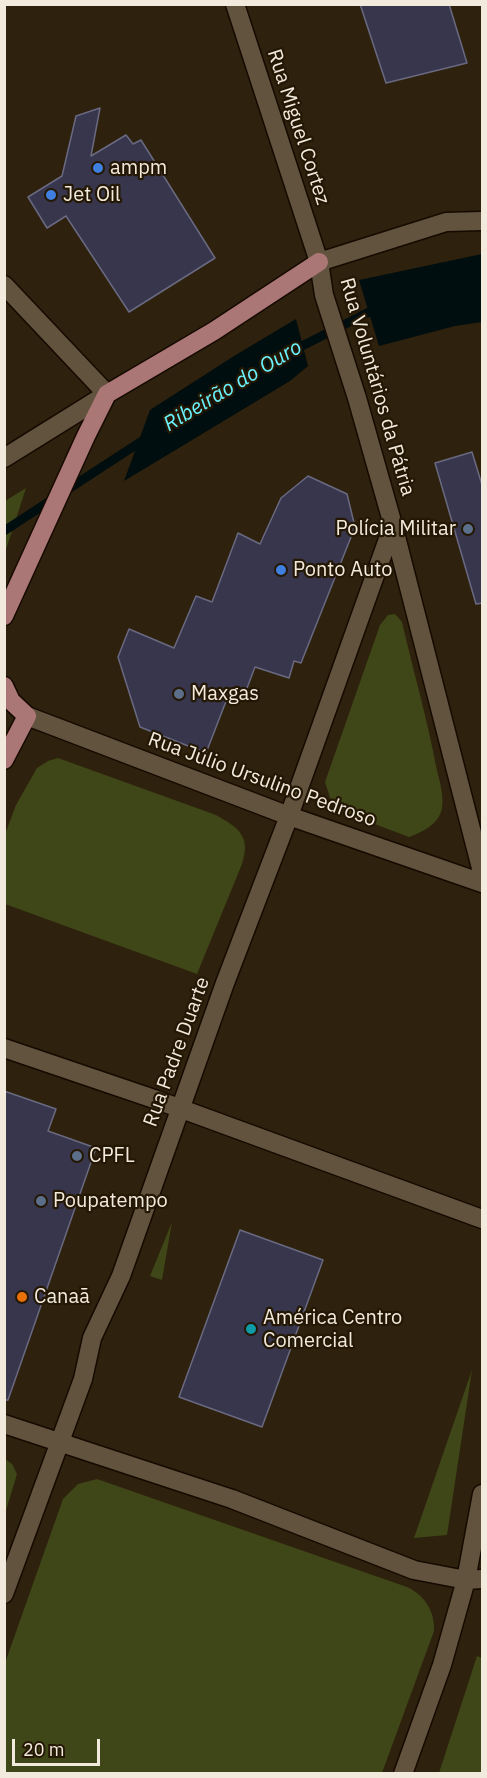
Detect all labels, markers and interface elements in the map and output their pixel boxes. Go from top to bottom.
street label: Rua Miguel Cortez [262,46,334,208]
place label: ampm [110,156,167,180]
marker: ampm [91,161,105,175]
place label: Jet Oil [63,183,121,207]
marker: Jet Oil [44,188,58,202]
street label: Rua Voluntários da Pátria [334,275,420,499]
water label: Ribeirão do Ouro [159,335,307,437]
place label: Polícia Militar [335,517,456,541]
marker: Polícia Militar [461,522,475,536]
place label: Ponto Auto [293,558,392,582]
marker: Ponto Auto [274,563,288,577]
place label: Maxgas [191,682,259,706]
marker: Maxgas [172,687,186,701]
street label: Rua Júlio Ursulino Pedroso [145,728,379,832]
street label: Rua Padre Duarte [139,974,215,1130]
place label: CPFL [89,1144,135,1168]
marker: CPFL [70,1149,84,1163]
place label: Poupatempo [53,1189,168,1213]
marker: Poupatempo [34,1194,48,1208]
place label: Canaã [34,1285,90,1309]
marker: Canaã [15,1290,29,1304]
place label: América Centro Comercial [263,1306,402,1353]
marker: América Centro Comercial [244,1322,258,1336]
scale bar [15,1727,104,1765]
text: 20 m [23,1738,65,1761]

